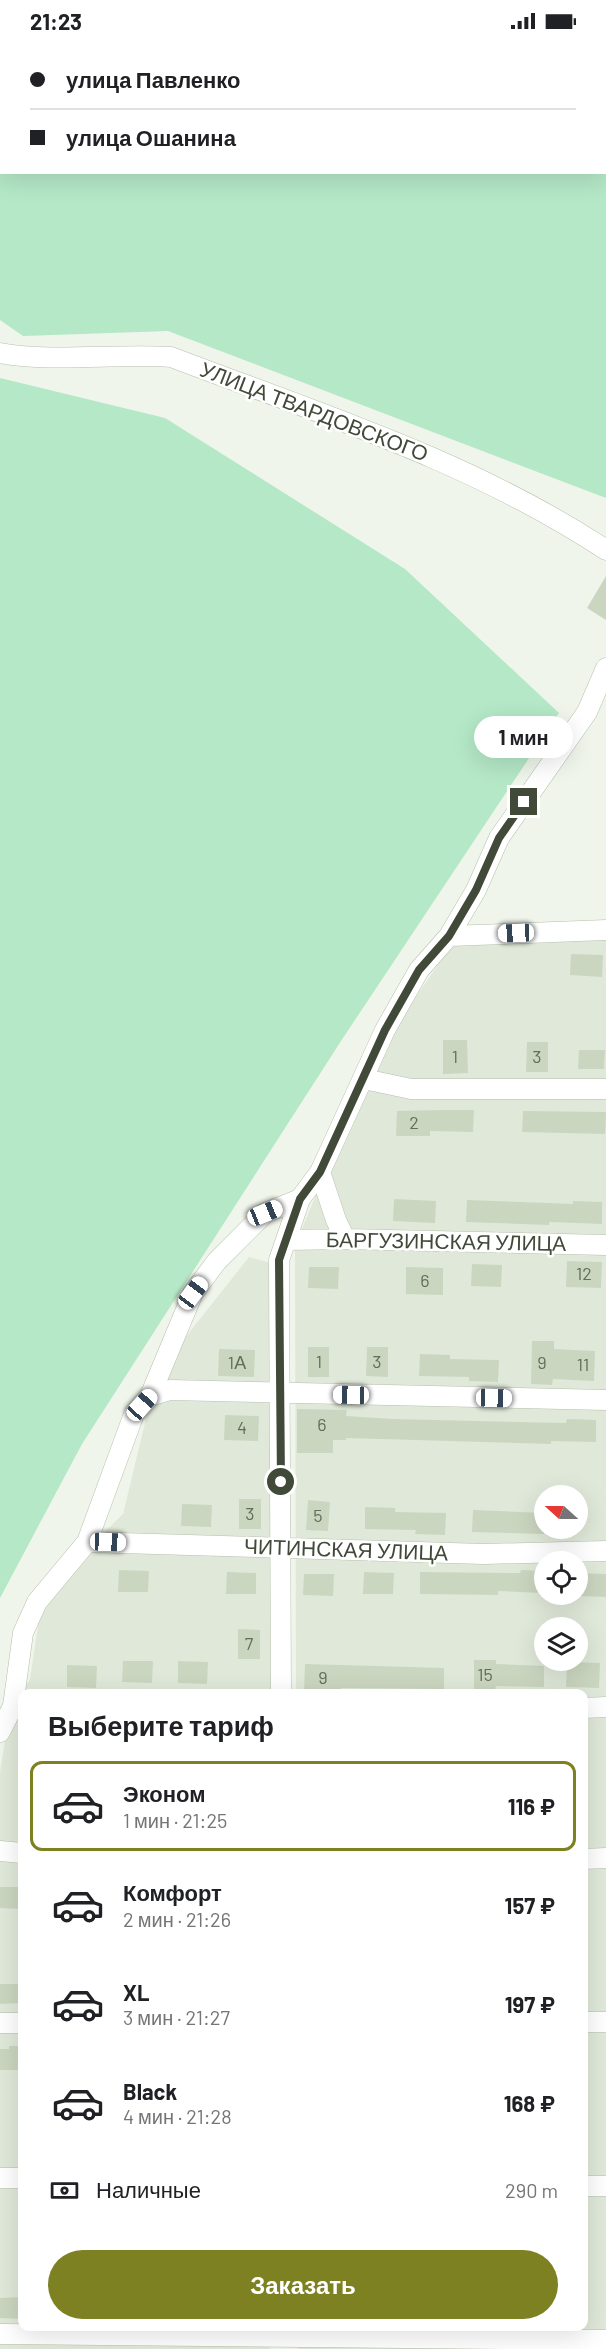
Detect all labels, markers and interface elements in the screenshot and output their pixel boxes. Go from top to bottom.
text: 21:23 [30,8,82,34]
text: улица Павленко [66,66,241,92]
text: улица Ошанина [66,124,236,150]
street label: УЛИЦА ТВАРДОВСКОГО [197,356,432,466]
callout: 1 мин [474,715,574,757]
text: 1 мин [498,725,549,749]
route end [510,788,537,815]
car [498,923,534,943]
house number: 1 [452,1045,458,1067]
house number: 3 [532,1045,542,1067]
house number: 2 [409,1111,419,1133]
car [245,1198,285,1228]
street label: БАРГУЗИНСКАЯ УЛИЦА [326,1226,566,1255]
house number: 12 [576,1262,592,1284]
house number: 6 [420,1269,430,1291]
car [175,1273,211,1313]
house number: 1 [316,1350,322,1372]
house number: 3 [372,1350,382,1372]
house number: 1А [228,1351,246,1373]
house number: 9 [537,1351,547,1373]
house number: 11 [577,1353,589,1375]
car [123,1386,161,1424]
car [333,1386,369,1404]
car [476,1389,512,1407]
house number: 6 [317,1413,327,1435]
house number: 4 [237,1416,247,1438]
route start [267,1468,294,1495]
north arrow [534,1485,588,1539]
map controls [534,1485,588,1671]
house number: 3 [245,1502,255,1524]
house number: 5 [313,1504,323,1526]
car [90,1532,126,1552]
street label: ЧИТИНСКАЯ УЛИЦА [244,1532,448,1565]
button: locate [534,1551,588,1605]
button: layers [534,1617,588,1671]
house number: 7 [245,1632,254,1654]
house number: 15 [477,1663,493,1685]
house number: 9 [318,1666,328,1688]
text: Выберите тариф [48,1709,274,1741]
icon: car [51,1779,105,1833]
text: Эконом [123,1780,206,1806]
text: 116 ₽ [508,1793,555,1819]
text: 1 мин · 21:25 [123,1808,227,1832]
icon: car [51,1878,105,1932]
text: Комфорт [123,1879,222,1905]
text: 157 ₽ [505,1892,555,1918]
text: 2 мин · 21:26 [123,1907,231,1931]
icon: car [51,1977,105,2031]
text: XL [123,1979,149,2005]
text: 197 ₽ [505,1991,555,2017]
text: 3 мин · 21:27 [123,2005,230,2029]
icon: car [51,2076,105,2130]
text: Black [123,2078,177,2104]
text: 168 ₽ [504,2090,555,2116]
text: 4 мин · 21:28 [123,2104,232,2128]
icon: cash [48,2174,81,2207]
text: Наличные [96,2176,201,2202]
text: 290 m [505,2178,558,2202]
button: Заказать [48,2250,558,2319]

